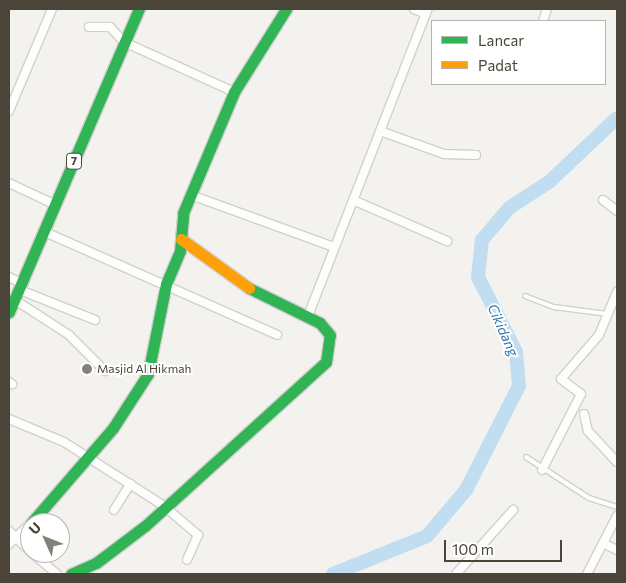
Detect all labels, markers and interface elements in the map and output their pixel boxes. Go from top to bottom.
legend [431,20,606,85]
text: Lancar [478,31,524,49]
text: Padat [478,56,518,74]
road number: 7 [65,153,83,170]
water label: Cikidang [484,301,522,359]
place label: Masjid Al Hikmah [97,362,191,376]
marker: Masjid Al Hikmah [81,363,93,375]
north arrow [20,513,70,563]
text: U [25,518,44,538]
scale bar [446,530,564,562]
text: 100 m [452,540,494,558]

